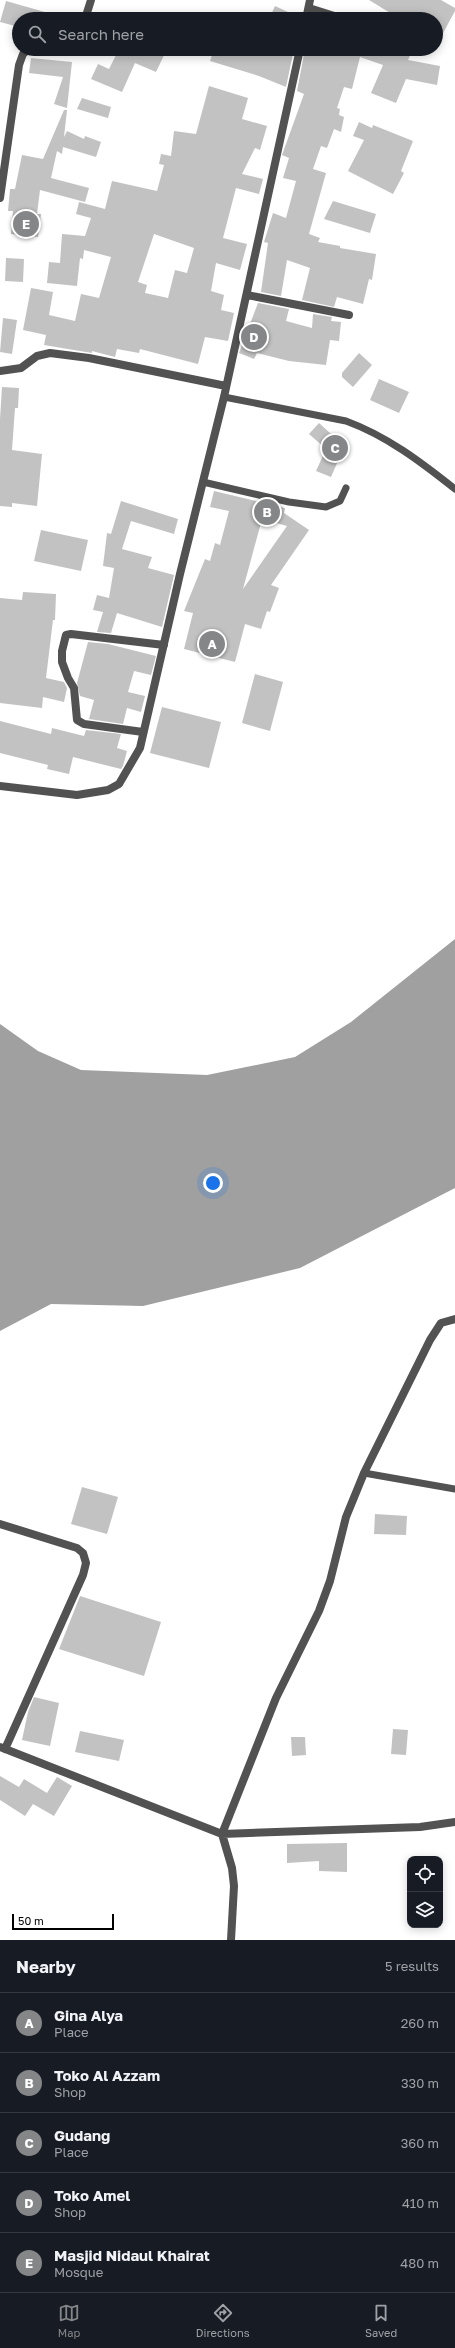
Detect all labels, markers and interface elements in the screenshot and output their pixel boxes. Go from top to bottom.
search box [12,12,443,56]
icon: search [26,23,48,45]
text: Search here [58,25,144,43]
pin: E [13,209,39,239]
pin: D [241,322,267,352]
pin: C [322,433,348,463]
pin: B [254,497,280,527]
pin: A [199,629,225,659]
your location [203,1173,223,1193]
map controls [407,1856,443,1928]
button: locate [407,1856,443,1892]
button: layers [407,1892,443,1928]
scale bar [12,1912,114,1931]
text: 50 m [18,1914,44,1927]
text: Nearby [16,1956,76,1977]
text: 5 results [385,1958,439,1974]
text: Gina Alya [54,2006,123,2024]
text: A [24,2015,34,2031]
text: 260 m [401,2015,439,2031]
text: Place [54,2024,89,2040]
text: Toko Al Azzam [54,2066,160,2084]
text: B [24,2075,34,2091]
text: 330 m [401,2075,439,2091]
text: Shop [54,2084,86,2100]
text: Gudang [54,2126,110,2144]
text: C [24,2135,34,2151]
text: 360 m [401,2135,439,2151]
text: Place [54,2144,89,2160]
text: Toko Amel [54,2186,130,2204]
text: D [24,2195,34,2211]
text: 410 m [402,2195,439,2211]
text: Shop [54,2204,86,2220]
text: Masjid Nidaul Khairat [54,2246,210,2264]
text: E [25,2255,33,2271]
text: 480 m [400,2255,439,2271]
text: Mosque [54,2264,103,2280]
tab: Map [58,2302,80,2339]
tab: Directions [196,2302,250,2339]
tab: Saved [365,2302,397,2339]

